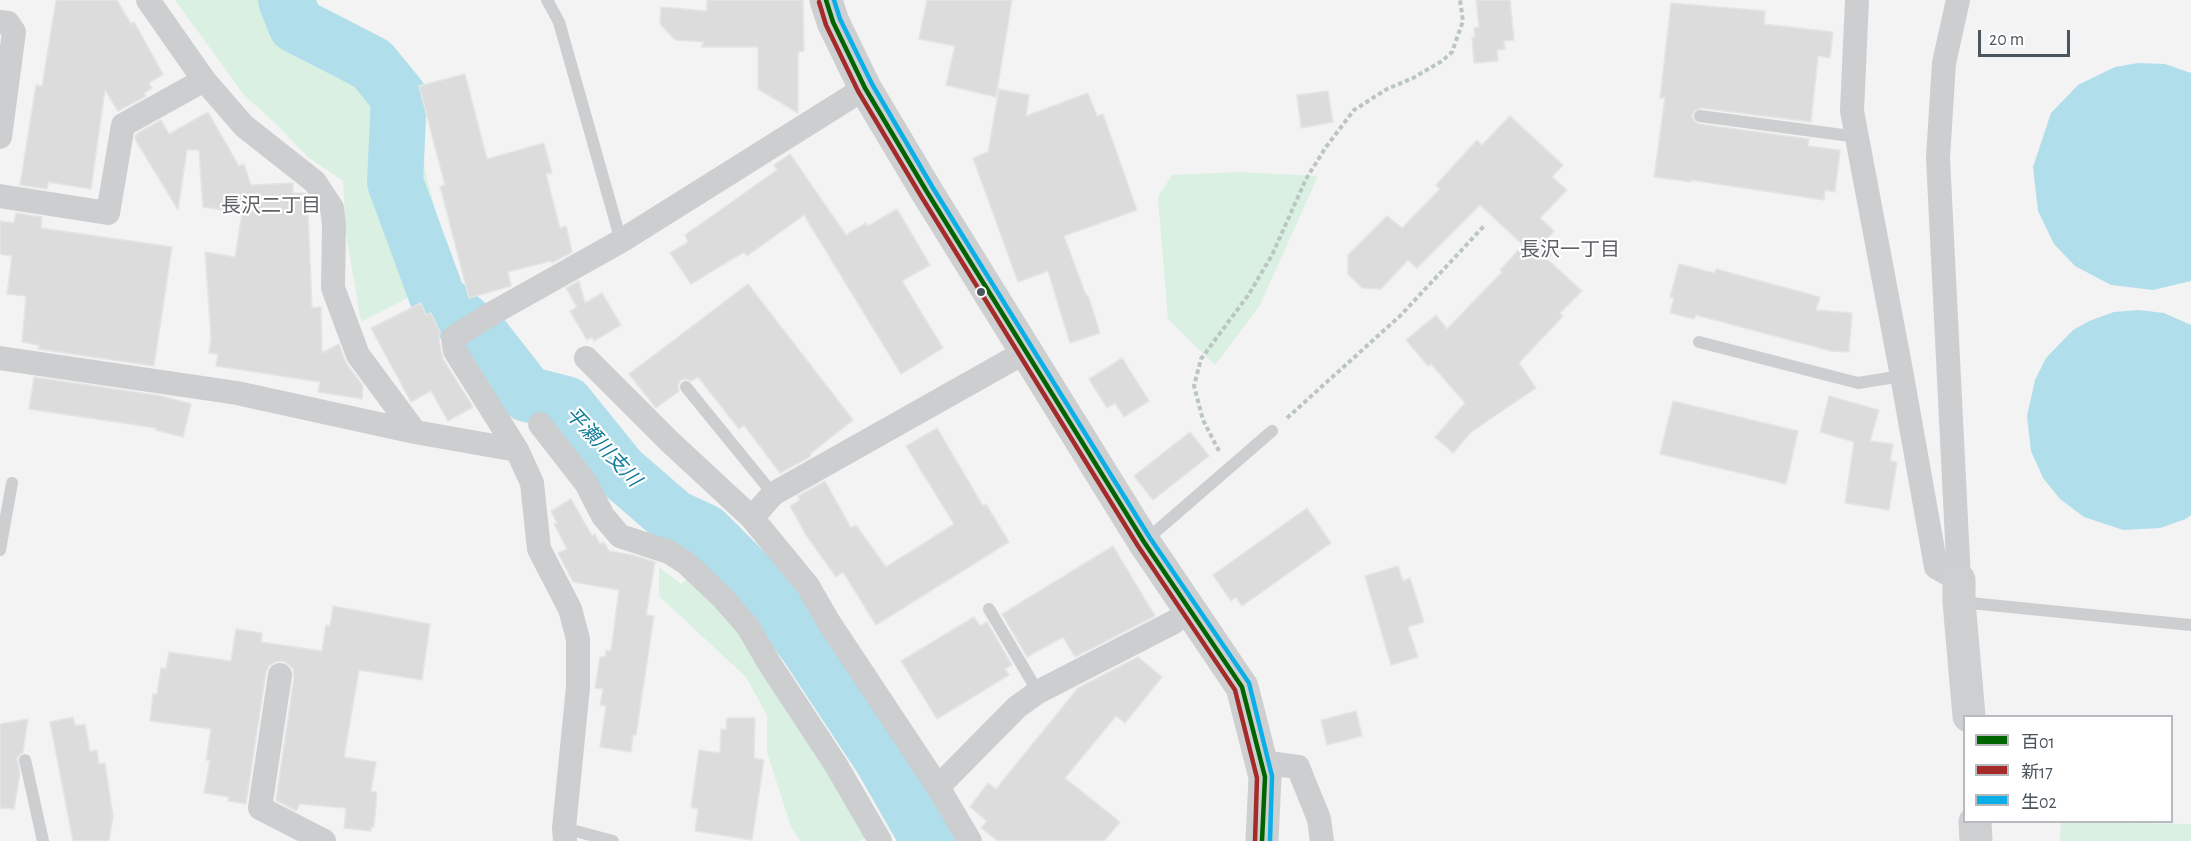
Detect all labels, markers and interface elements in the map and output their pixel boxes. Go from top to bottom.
scale bar [1981,18,2072,56]
text: 20 m [1989,31,2024,49]
district label: 長沢二丁目 [221,194,321,218]
district label: 長沢一丁目 [1520,238,1620,262]
unlabelled marker [975,286,987,298]
water label: 平瀬川支川 [560,402,646,492]
legend [1963,715,2173,823]
text: 百01 [2021,734,2055,752]
text: 新17 [2021,764,2053,782]
text: 生02 [2021,794,2057,812]

